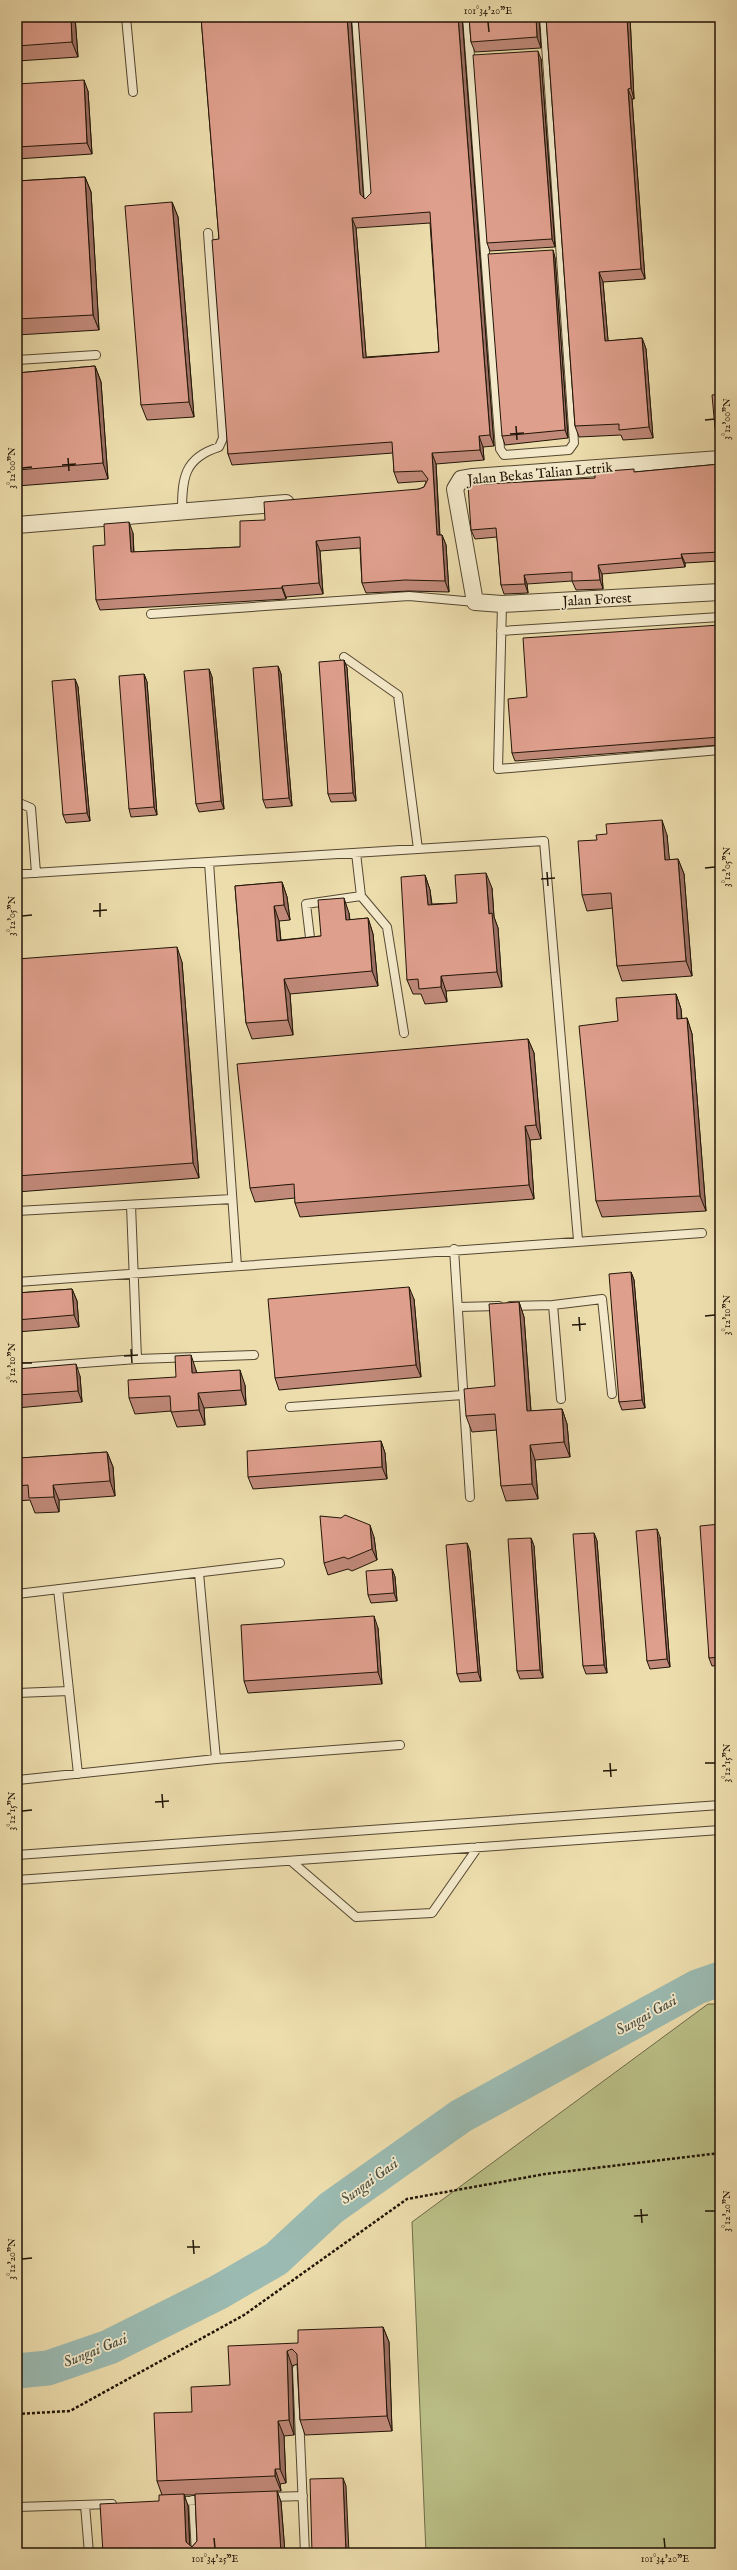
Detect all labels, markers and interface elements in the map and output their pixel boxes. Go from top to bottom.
text: 101°34'20"E [464,5,512,18]
text: 3°12'00"N [721,398,734,440]
text: 3°12'00"N [6,447,19,489]
street label: Jalan Bekas Talian Letrik [465,459,614,489]
street label: Jalan Forest [560,589,632,611]
text: 3°12'05"N [721,847,734,887]
text: 3°12'05"N [6,896,19,936]
text: 3°12'10"N [721,1295,734,1335]
text: 3°12'10"N [6,1343,19,1383]
text: 3°12'15"N [721,1743,734,1783]
text: 3°12'15"N [6,1791,19,1831]
water label: Sungai Gasi [612,1990,682,2041]
water label: Sungai Gasi [337,2153,404,2210]
text: 3°12'20"N [721,2190,734,2232]
text: 3°12'20"N [6,2238,19,2280]
water label: Sungai Gasi [61,2328,132,2373]
text: 101°34'25"E [192,2553,239,2566]
text: 101°34'20"E [641,2553,689,2566]

